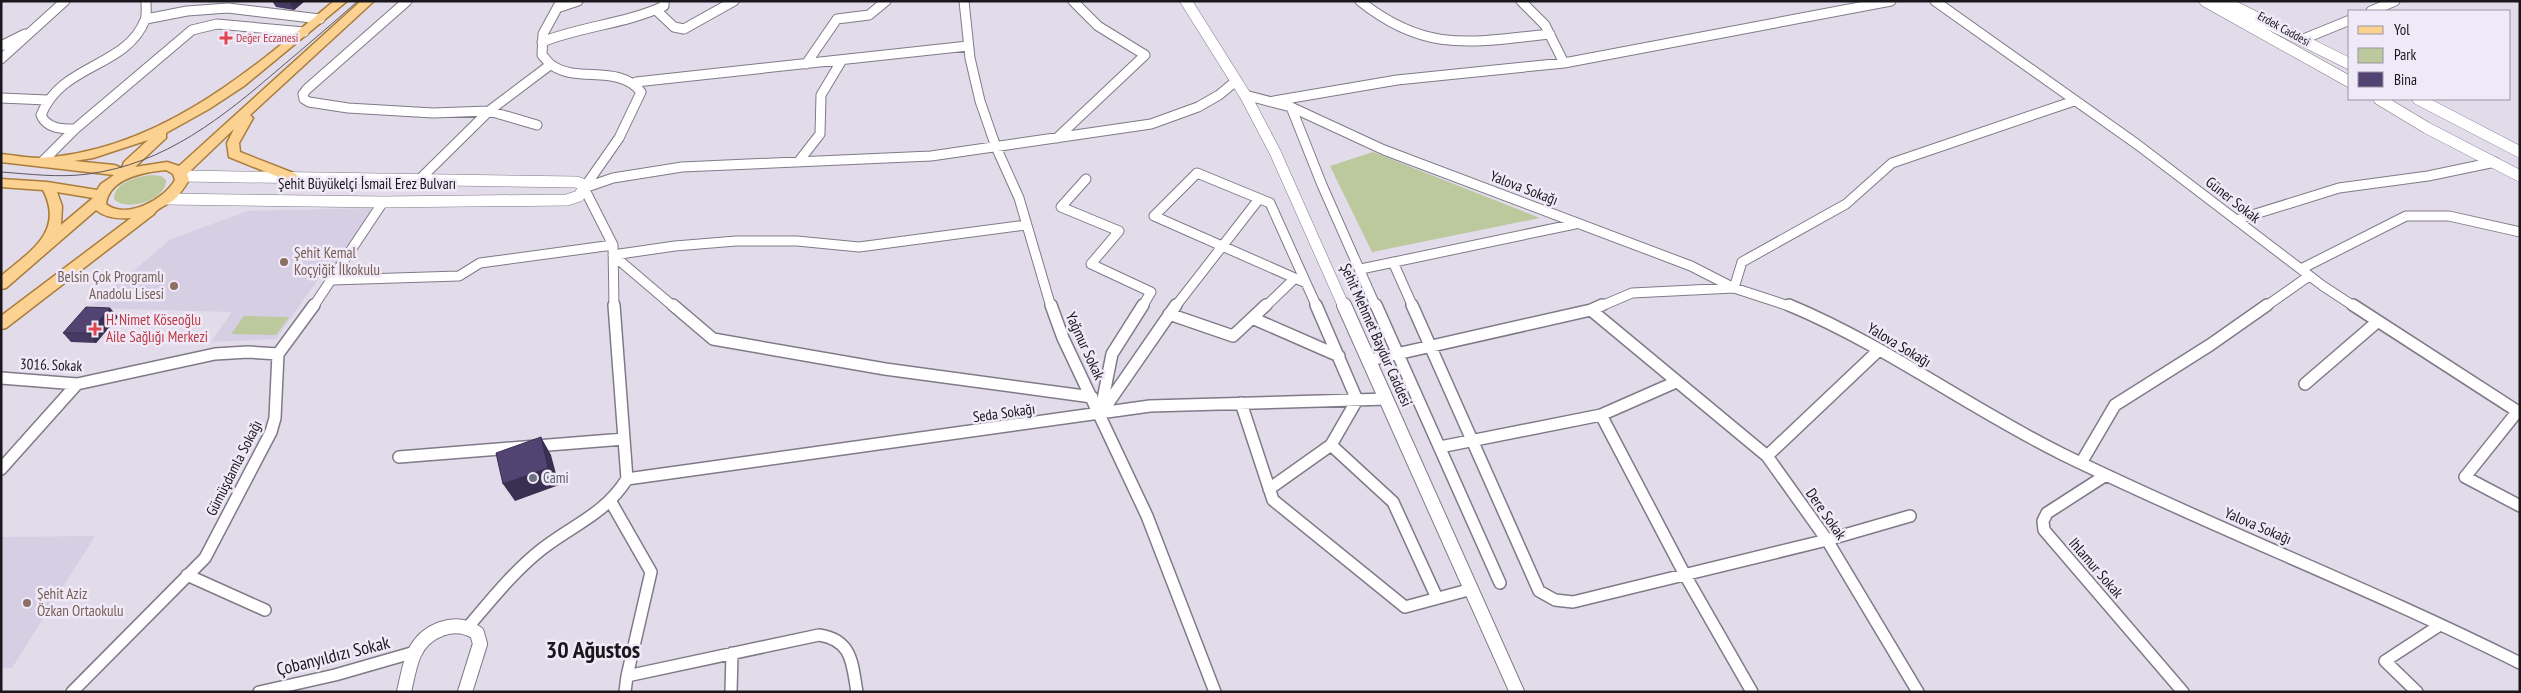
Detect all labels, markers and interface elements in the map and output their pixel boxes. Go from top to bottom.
street label: Erdek Caddesi [2255,8,2313,49]
legend [2348,10,2511,100]
text: Yol [2394,20,2410,39]
place label: Değer Eczanesi [236,30,298,45]
marker: Değer Eczanesi [220,32,232,44]
text: Park [2394,45,2416,64]
text: Bina [2394,70,2417,89]
street label: Yalova Sokağı [1488,166,1561,209]
street label: Güner Sokak [2202,172,2265,227]
street label: Şehit Büyükelçi İsmail Erez Bulvarı [278,174,456,193]
place label: Şehit Kemal Koçyiğit İlkokulu [294,243,380,279]
marker: Şehit Kemal Koçyiğit İlkokulu [278,256,290,268]
street label: Şehit Mehmet Baydur Caddesi [1336,260,1417,409]
place label: Belsin Çok Programlı Anadolu Lisesi [58,267,164,303]
marker: Belsin Çok Programlı Anadolu Lisesi [168,280,180,292]
street label: Yağmur Sokak [1062,309,1109,383]
place label: H. Nimet Köseoğlu Aile Sağlığı Merkezi [106,310,208,346]
street label: Yalova Sokağı [1864,318,1935,371]
marker: H. Nimet Köseoğlu Aile Sağlığı Merkezi [88,322,102,336]
street label: 3016. Sokak [20,354,83,375]
street label: Seda Sokağı [972,399,1036,426]
street label: Gümüşdamla Sokağı [201,417,266,519]
place label: Cami [543,468,569,487]
marker: Cami [527,472,539,484]
street label: Dere Sokak [1802,484,1851,543]
street label: Yalova Sokağı [2222,503,2295,548]
street label: Ihlamur Sokak [2065,534,2128,602]
place label: Şehit Aziz Özkan Ortaokulu [37,584,124,620]
marker: Şehit Aziz Özkan Ortaokulu [21,597,33,609]
street label: Çobanyıldızı Sokak [274,630,392,681]
district label: 30 Ağustos [546,634,640,665]

